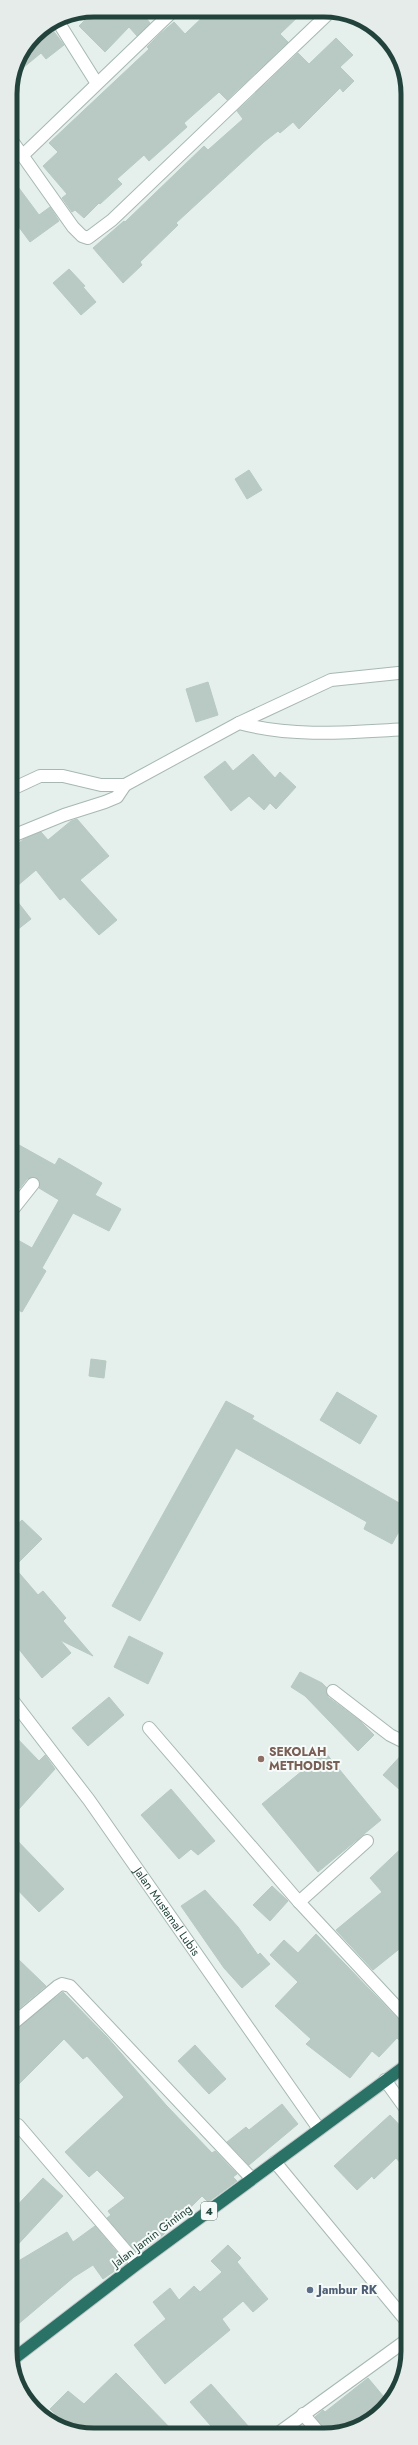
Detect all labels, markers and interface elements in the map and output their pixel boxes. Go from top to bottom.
place label: SEKOLAH METHODIST [269,1743,340,1775]
marker: SEKOLAH METHODIST [256,1754,266,1764]
street label: Jalan Mustamal Lubis [129,1862,204,1960]
street label: Jalan Jamin Ginting [107,2200,196,2273]
road number: 4 [201,2202,217,2220]
place label: Jambur RK [316,2281,378,2299]
marker: Jambur RK [305,2285,315,2295]

